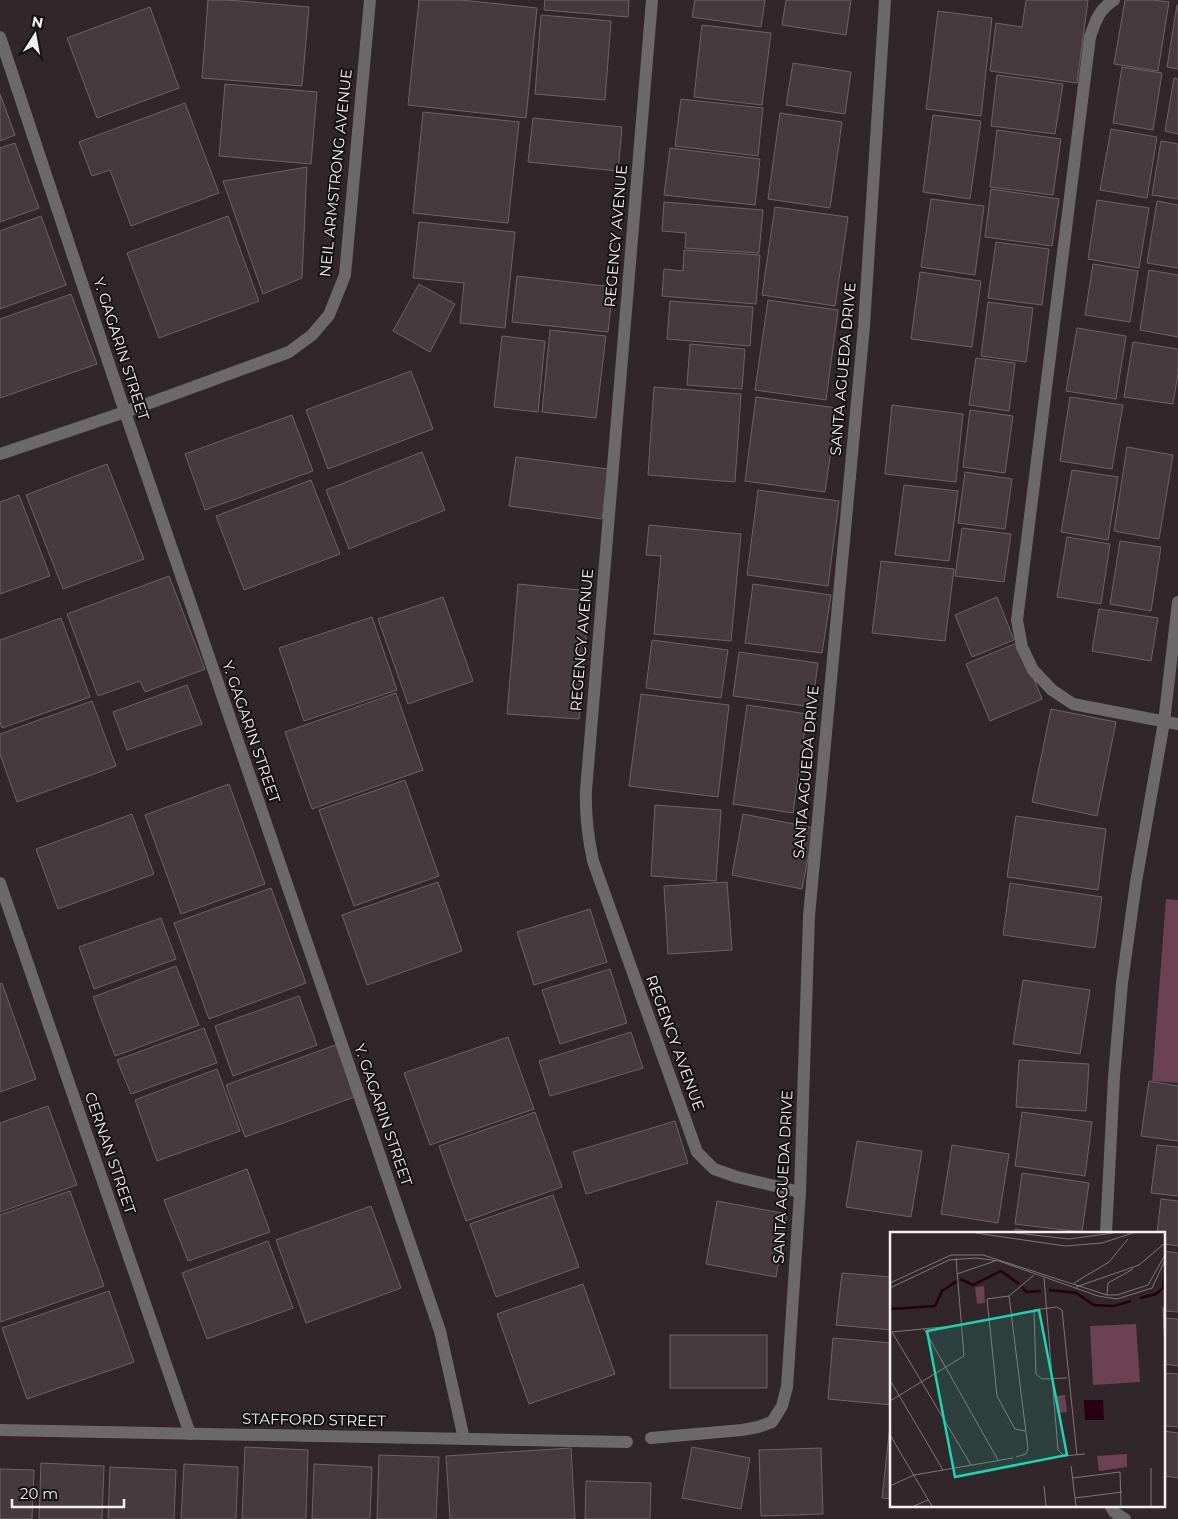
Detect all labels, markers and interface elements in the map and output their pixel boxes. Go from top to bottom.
north arrow [10,10,60,60]
text: N [30,12,45,32]
street label: NEIL ARMSTRONG AVENUE [315,68,356,278]
street label: REGENCY AVENUE [600,164,631,308]
street label: Y. GAGARIN STREET [89,275,154,423]
street label: SANTA AGUEDA DRIVE [825,282,860,456]
street label: REGENCY AVENUE [566,568,597,712]
street label: Y. GAGARIN STREET [218,658,285,806]
street label: SANTA AGUEDA DRIVE [788,685,823,859]
street label: REGENCY AVENUE [642,972,709,1113]
street label: Y. GAGARIN STREET [350,1041,417,1189]
street label: CERNAN STREET [81,1089,140,1217]
street label: SANTA AGUEDA DRIVE [768,1090,797,1264]
inset map [890,1232,1166,1506]
street label: STAFFORD STREET [242,1409,386,1430]
scale bar [12,1476,125,1508]
text: 20 m [20,1484,58,1503]

